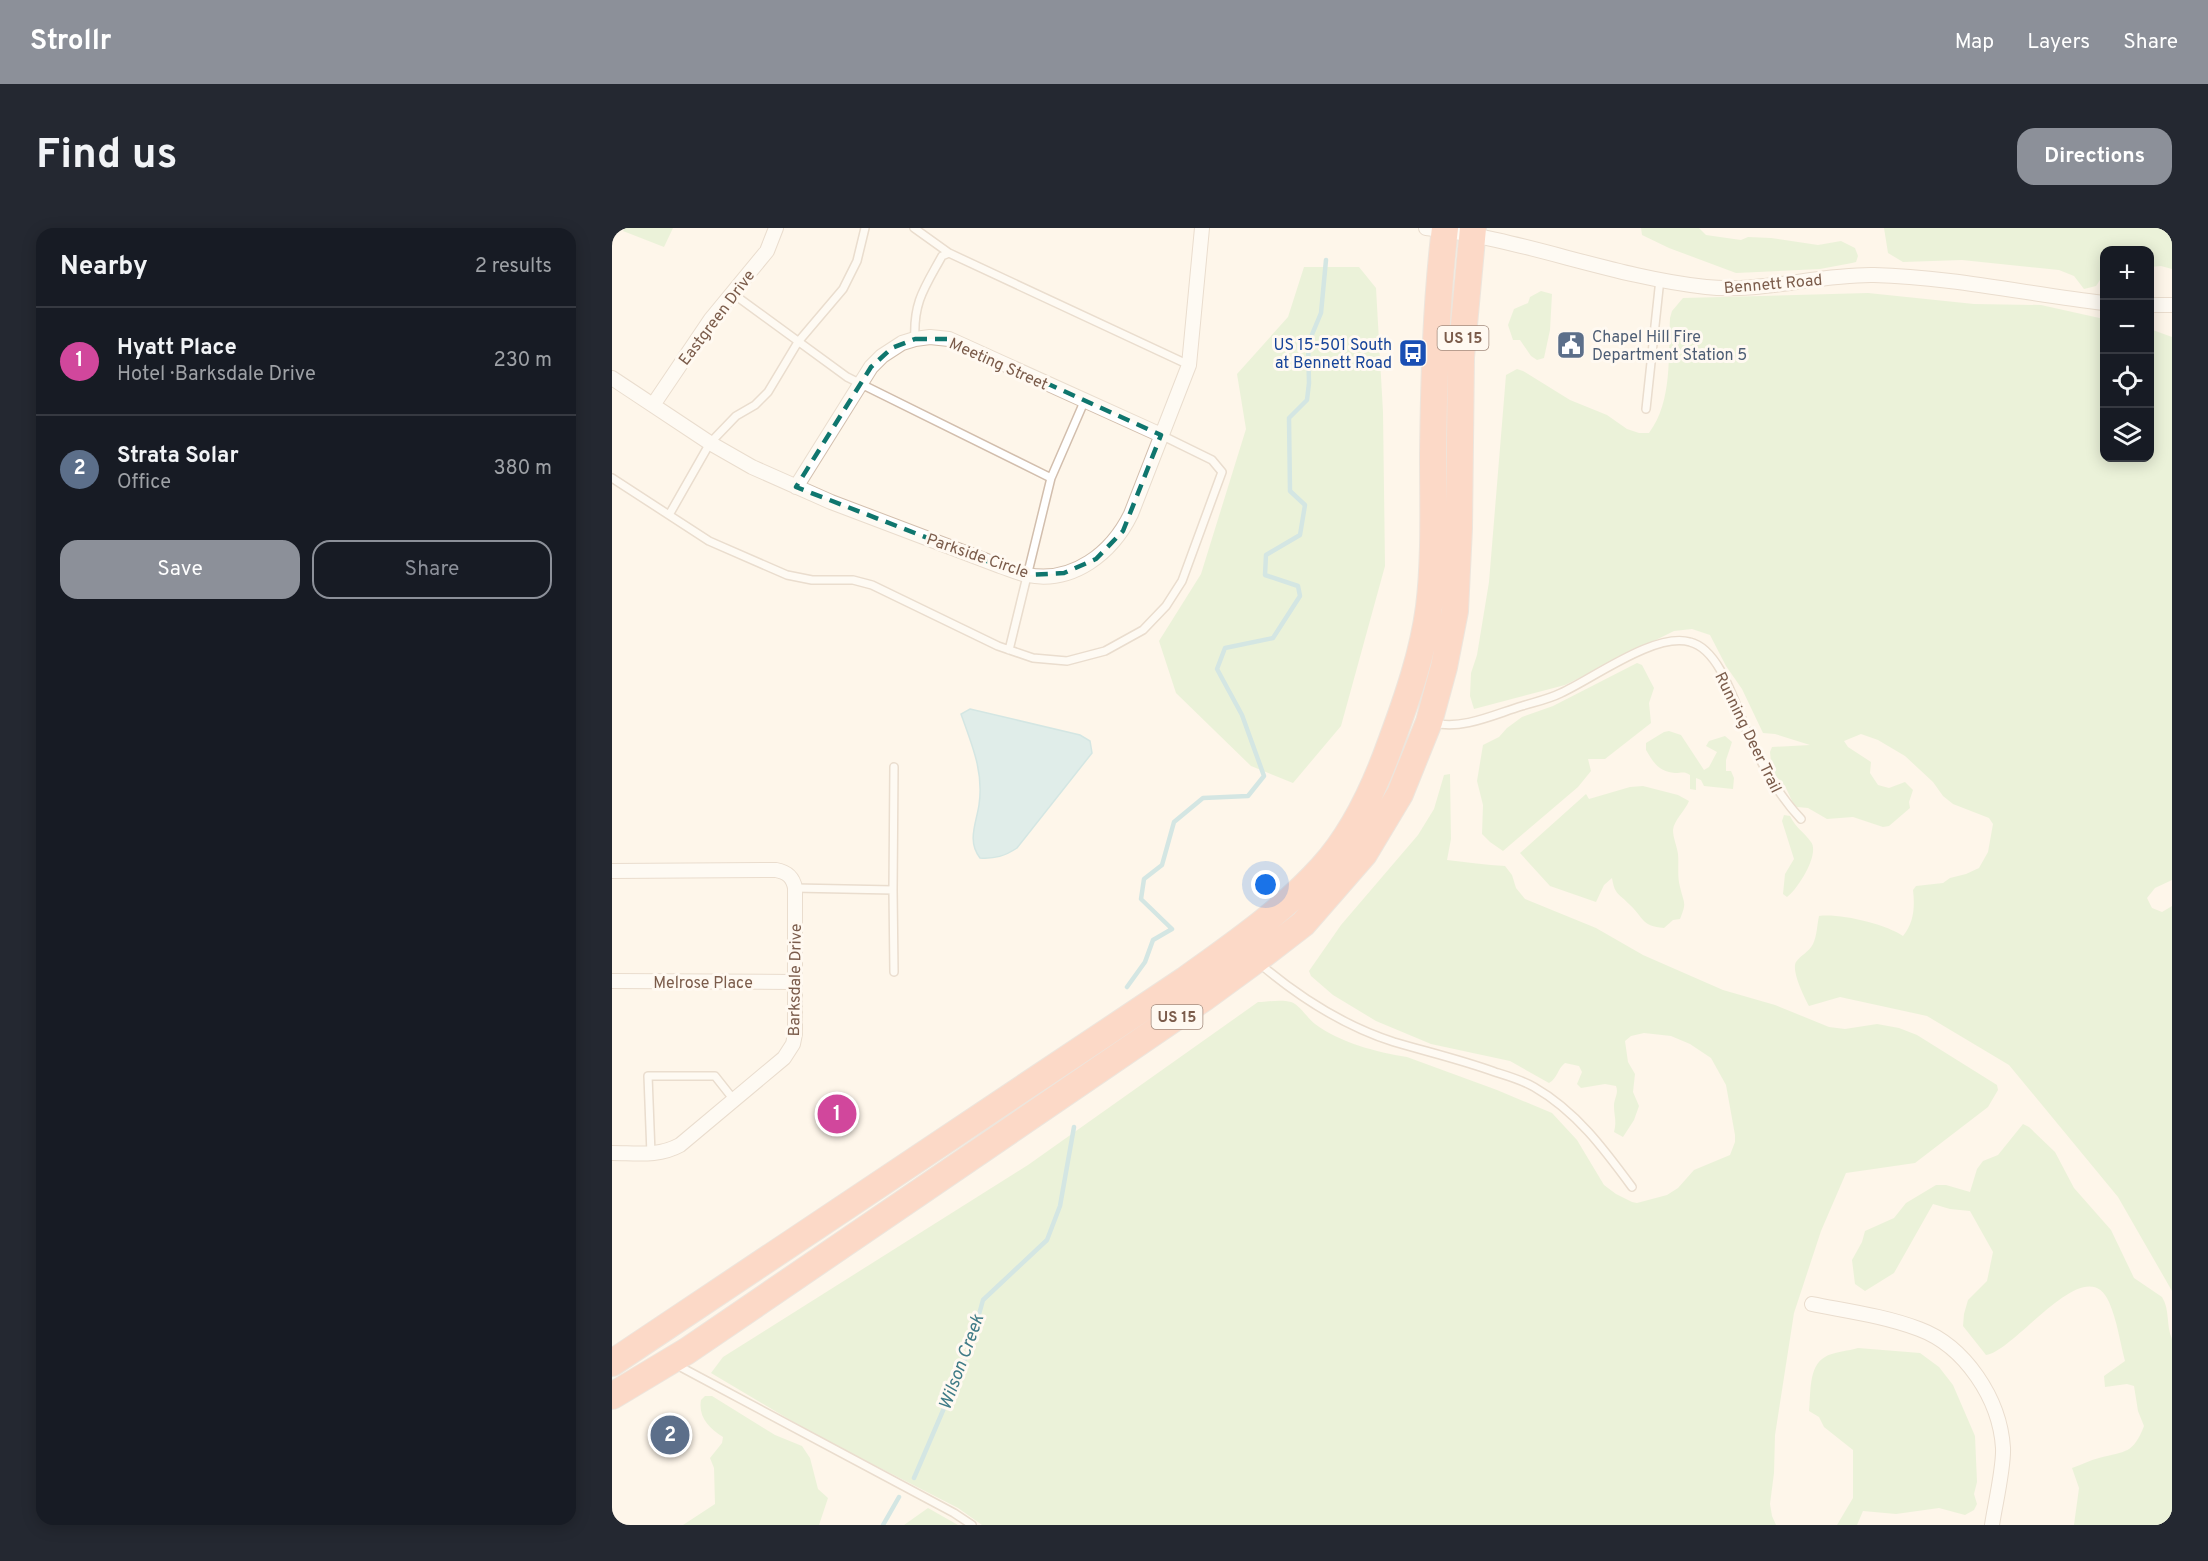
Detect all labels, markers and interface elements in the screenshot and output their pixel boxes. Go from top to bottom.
text: Strollr [30,24,112,60]
text: Map [1955,29,1994,56]
text: Layers [2027,29,2090,56]
text: Share [2123,29,2178,56]
button: Directions [2017,128,2172,185]
text: Find us [36,130,177,183]
map controls [2100,246,2154,462]
button: + [2100,246,2154,300]
text: Nearby [60,251,148,284]
text: 2 results [475,254,552,280]
street label: Eastgreen Drive [675,266,760,370]
street label: Bennett Road [1723,271,1823,299]
button: − [2100,300,2154,354]
road number: US 15 [1438,326,1488,350]
place label: Chapel Hill Fire Department Station 5 [1592,328,1747,366]
public building icon: Chapel Hill Fire Department Station 5 [1555,329,1587,361]
street label: Meeting Street [946,334,1051,396]
text: Hyatt Place [117,335,237,362]
place label: US 15-501 South at Bennett Road [1273,336,1392,374]
bus stop icon: US 15-501 South at Bennett Road [1397,337,1429,369]
text: 1 [76,348,84,374]
text: 230 m [493,348,552,374]
button: locate [2100,354,2154,408]
text: Hotel · Barksdale Drive [117,362,316,388]
button: layers [2100,408,2154,462]
text: Strata Solar [117,443,239,470]
text: 2 [73,456,86,482]
text: 380 m [493,456,552,482]
text: Office [117,470,171,496]
street label: Parkside Circle [924,530,1031,584]
button: Save [60,540,300,599]
button: Share [312,540,552,599]
street label: Running Deer Trail [1709,669,1785,797]
your location [1251,870,1280,899]
street label: Barksdale Drive [785,923,807,1037]
street label: Melrose Place [653,974,753,994]
road number: US 15 [1152,1005,1202,1029]
pin: 1 [818,1092,856,1136]
water label: Wilson Creek [935,1311,991,1413]
pin: 2 [650,1412,690,1458]

